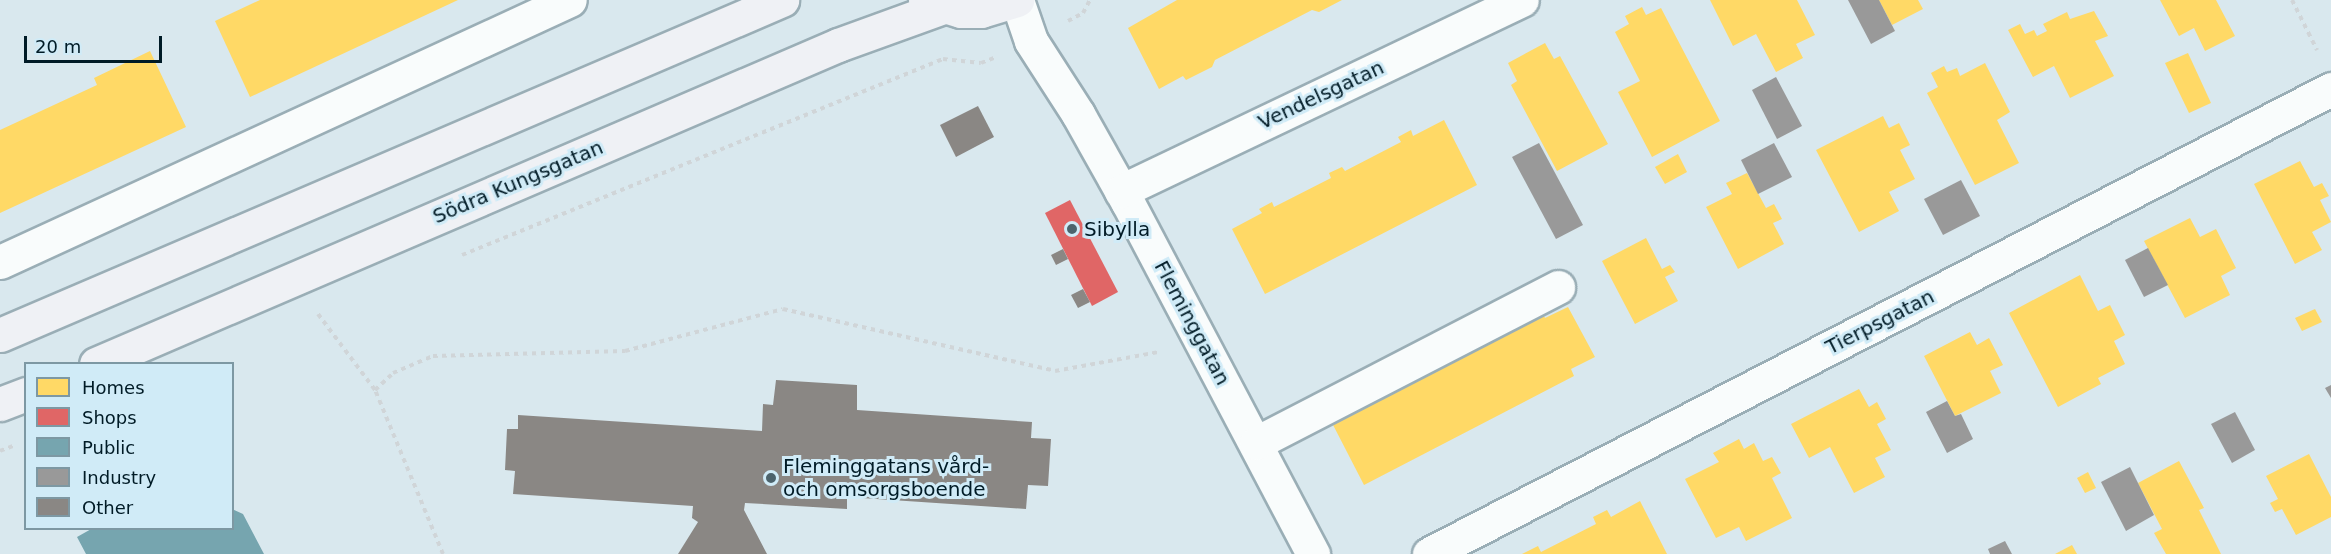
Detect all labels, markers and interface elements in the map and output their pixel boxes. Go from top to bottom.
scale bar [27,24,165,62]
text: 20 m [35,36,81,57]
street label: Vendelsgatan [1254,55,1388,135]
street label: Södra Kungsgatan [429,135,607,229]
place label: Sibylla [1084,217,1150,241]
marker: Sibylla [1065,222,1079,236]
street label: Fleminggatan [1149,257,1235,389]
street label: Tierpsgatan [1822,284,1938,360]
legend [24,362,234,530]
text: Homes [82,377,145,398]
text: Shops [82,407,137,428]
text: Public [82,437,135,458]
place label: Fleminggatans vård- och omsorgsboende [783,454,989,501]
text: Industry [82,467,156,488]
marker: Fleminggatans vård- och omsorgsboende [764,471,778,485]
text: Other [82,497,133,518]

